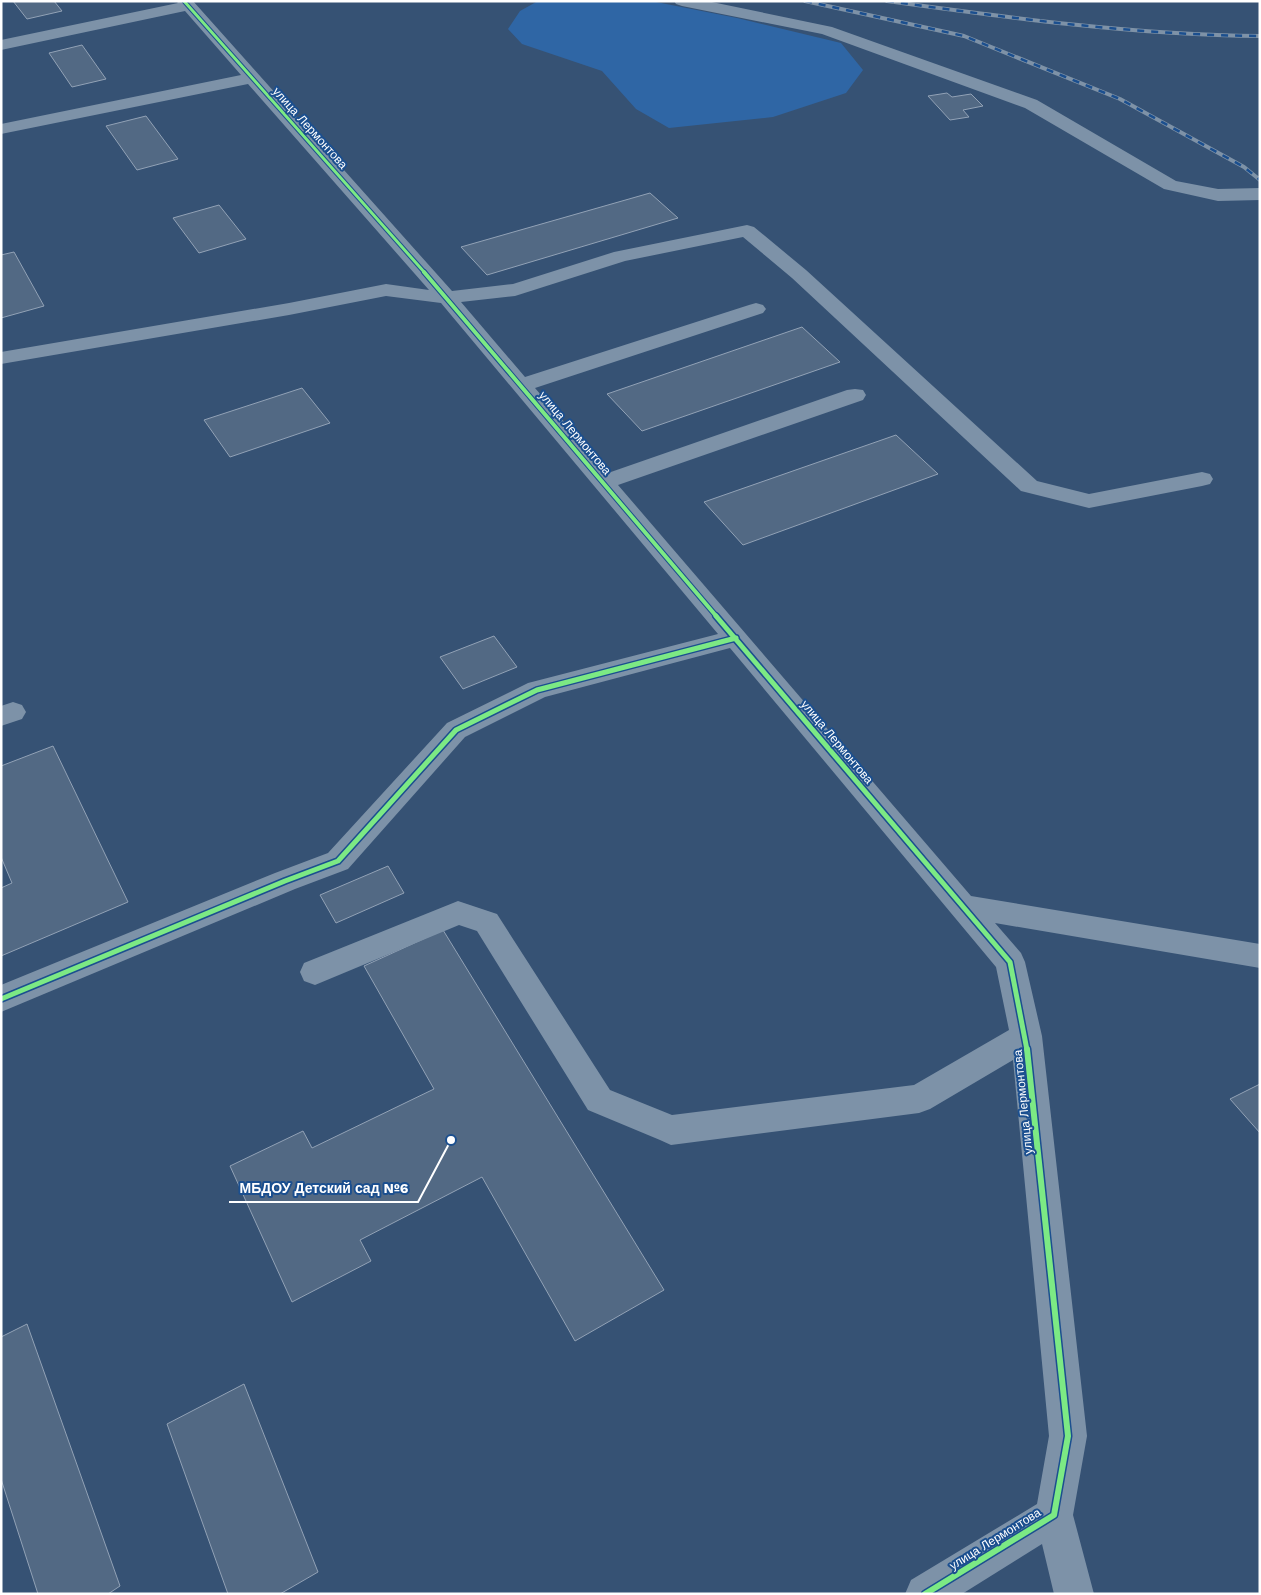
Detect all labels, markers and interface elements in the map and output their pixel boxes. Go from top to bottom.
street label: улица Лермонтова [270,84,350,172]
street label: улица Лермонтова [536,388,614,478]
street label: улица Лермонтова [798,697,876,787]
street label: улица Лермонтова [1011,1049,1035,1155]
callout: МБДОУ Детский сад №6 [229,1173,418,1202]
text: МБДОУ Детский сад №6 [240,1180,409,1196]
street label: улица Лермонтова [947,1505,1043,1573]

